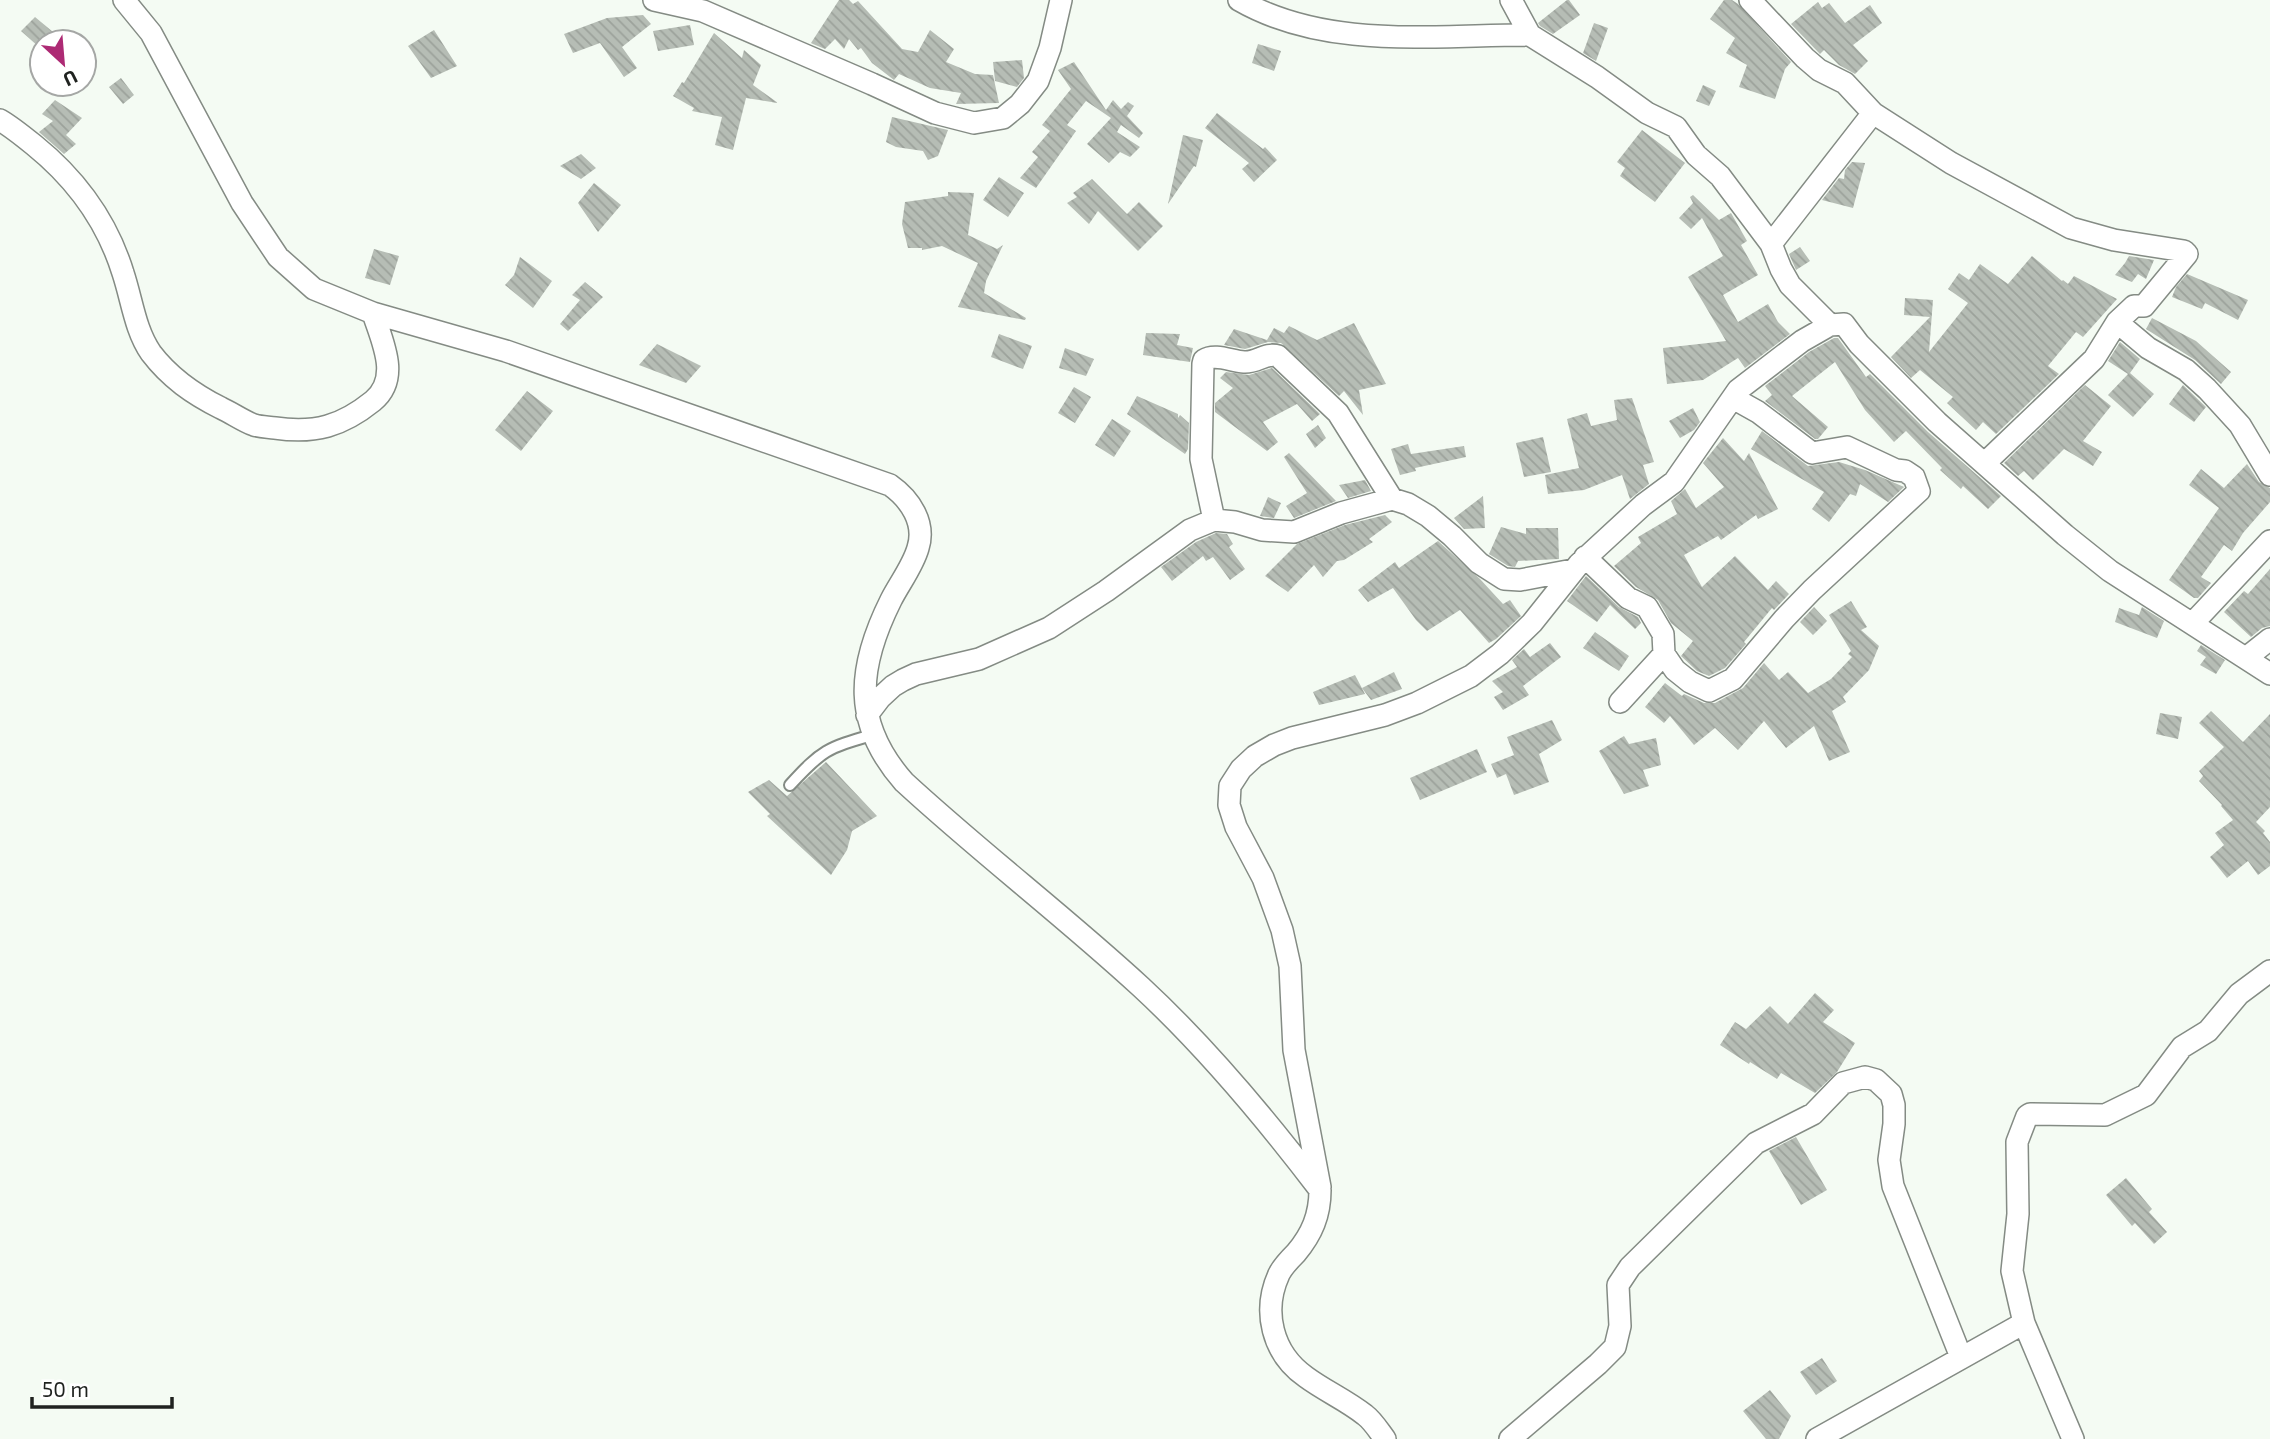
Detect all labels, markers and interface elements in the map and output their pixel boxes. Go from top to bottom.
north arrow [28,28,98,98]
text: U [60,66,82,92]
scale bar [32,1366,172,1410]
text: 50 m [42,1376,89,1401]

